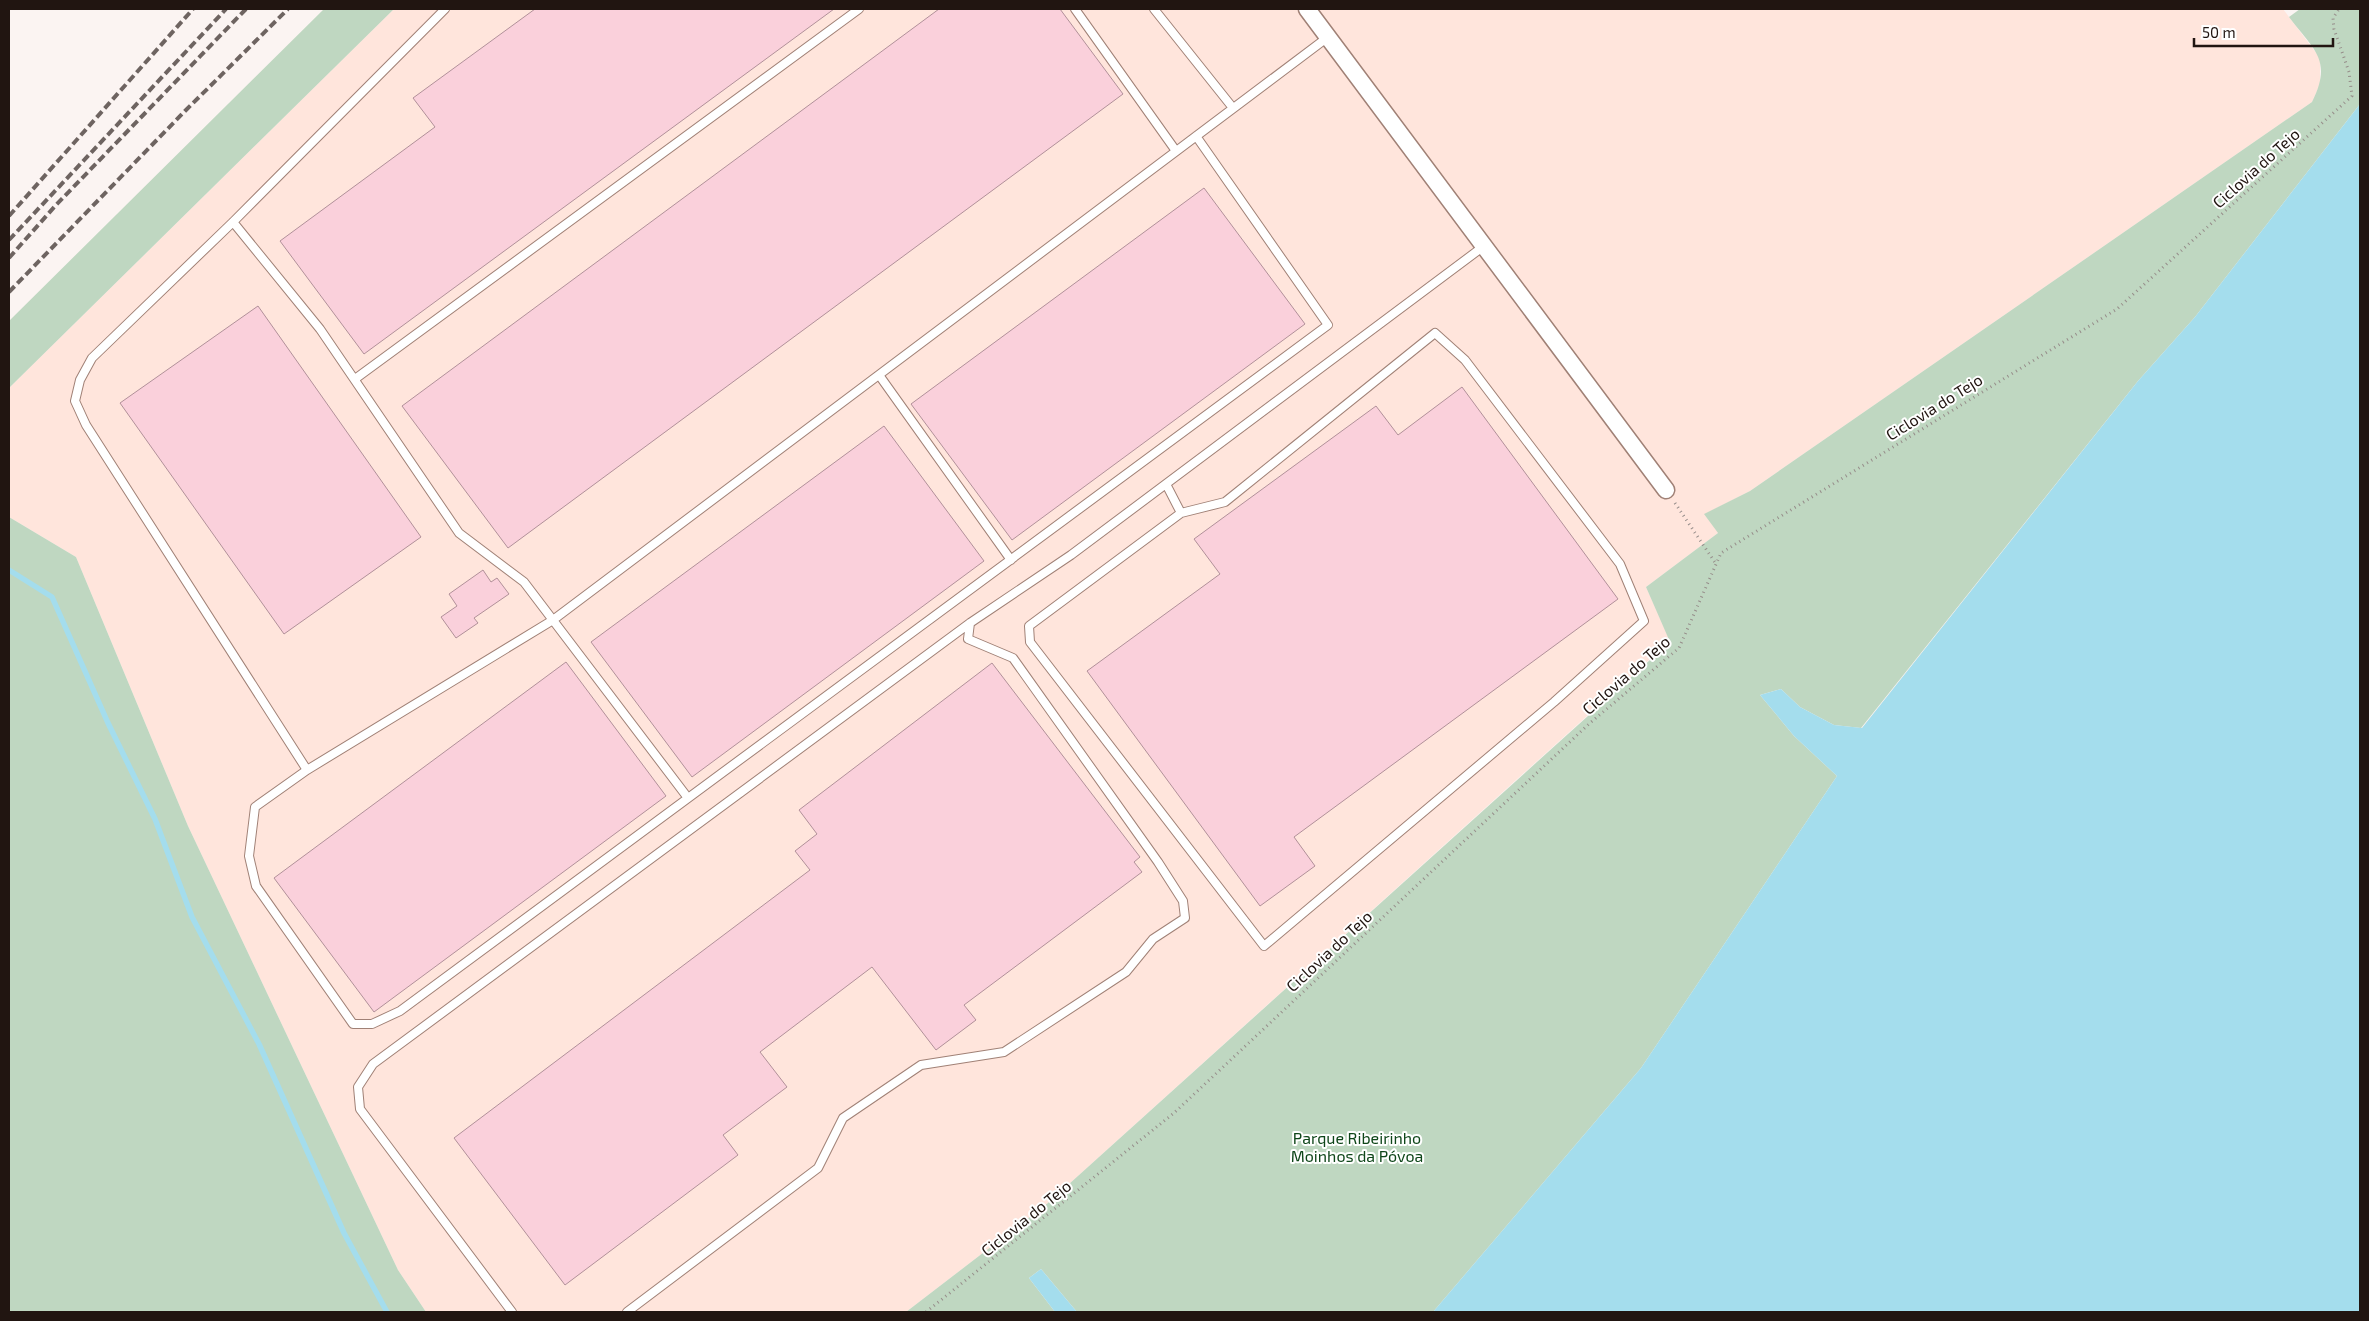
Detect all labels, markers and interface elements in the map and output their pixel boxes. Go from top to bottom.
scale bar [2194,15,2333,47]
text: 50 m [2202,23,2236,41]
street label: Ciclovia do Tejo [2208,124,2304,212]
street label: Ciclovia do Tejo [1882,369,1986,445]
street label: Ciclovia do Tejo [1578,631,1674,719]
street label: Ciclovia do Tejo [1282,906,1376,996]
park label: Parque Ribeirinho Moinhos da Póvoa [1291,1128,1423,1165]
street label: Ciclovia do Tejo [977,1176,1075,1260]

